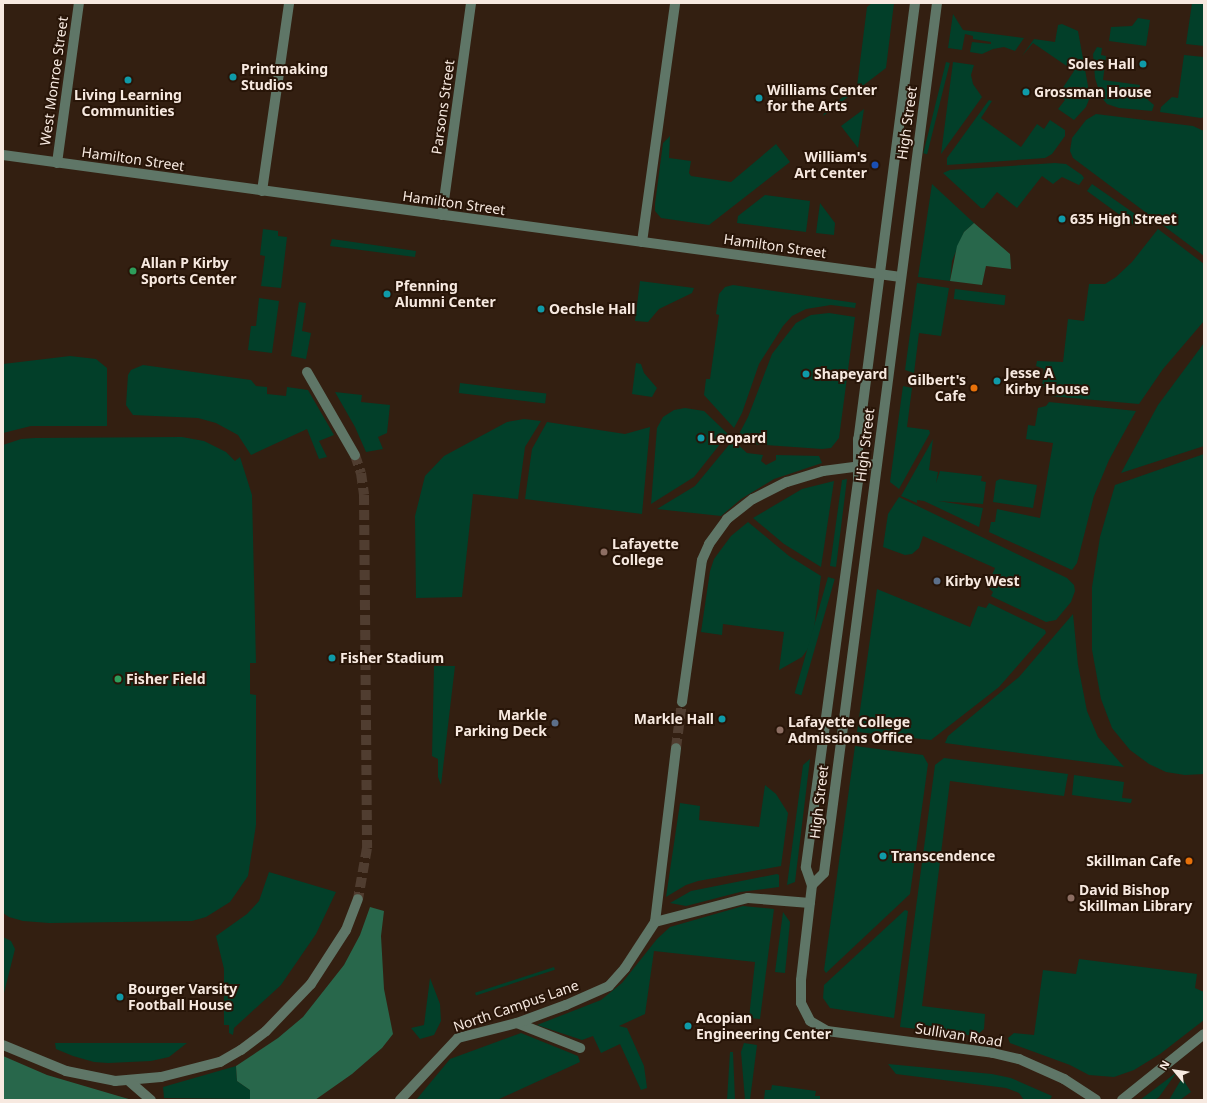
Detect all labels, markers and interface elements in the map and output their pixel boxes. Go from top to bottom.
street label: West Monroe Street [37,15,71,147]
place label: Soles Hall [1068,56,1135,72]
street label: Parsons Street [428,59,458,155]
marker: Soles Hall [1138,59,1148,69]
place label: Printmaking Studios [241,61,328,94]
marker: Printmaking Studios [228,72,238,82]
marker: Living Learning Communities [123,75,133,85]
place label: Williams Center for the Arts [767,82,877,114]
place label: Grossman House [1034,84,1152,100]
street label: High Street [894,85,920,161]
place label: Living Learning Communities [74,87,182,120]
marker: Grossman House [1021,87,1031,97]
marker: Williams Center for the Arts [754,93,764,103]
street label: Hamilton Street [81,143,185,175]
place label: William's Art Center [794,149,867,182]
marker: William's Art Center [870,160,880,170]
street label: Hamilton Street [402,187,506,219]
place label: 635 High Street [1070,211,1177,227]
marker: 635 High Street [1057,214,1067,224]
street label: Hamilton Street [723,230,827,262]
place label: Allan P Kirby Sports Center [141,255,236,288]
marker: Allan P Kirby Sports Center [128,266,138,276]
place label: Pfenning Alumni Center [395,278,496,310]
marker: Pfenning Alumni Center [382,289,392,299]
place label: Oechsle Hall [549,301,635,317]
marker: Oechsle Hall [536,304,546,314]
place label: Jesse A Kirby House [1005,365,1089,398]
place label: Shapeyard [814,366,887,382]
marker: Shapeyard [801,369,811,379]
place label: Gilbert's Cafe [907,372,966,404]
marker: Jesse A Kirby House [992,376,1002,386]
marker: Gilbert's Cafe [969,383,979,393]
street label: High Street [852,407,878,483]
place label: Leopard [709,430,766,446]
marker: Leopard [696,433,706,443]
place label: Lafayette College [612,536,679,568]
marker: Lafayette College [599,547,609,557]
place label: Kirby West [945,573,1020,589]
marker: Kirby West [932,576,942,586]
place label: Fisher Stadium [340,650,444,666]
marker: Fisher Stadium [327,653,337,663]
place label: Fisher Field [126,671,206,687]
marker: Fisher Field [113,674,123,684]
place label: Markle Parking Deck [455,707,547,740]
place label: Markle Hall [634,711,714,727]
marker: Markle Hall [717,714,727,724]
place label: Lafayette College Admissions Office [788,714,913,746]
marker: Markle Parking Deck [550,718,560,728]
marker: Lafayette College Admissions Office [775,725,785,735]
street label: High Street [806,764,832,840]
place label: Transcendence [891,848,995,864]
marker: Transcendence [878,851,888,861]
place label: Skillman Cafe [1086,853,1181,869]
marker: Skillman Cafe [1184,856,1194,866]
place label: David Bishop Skillman Library [1079,882,1192,914]
marker: David Bishop Skillman Library [1066,893,1076,903]
street label: North Campus Lane [451,977,581,1035]
place label: Bourger Varsity Football House [128,981,237,1014]
marker: Bourger Varsity Football House [115,992,125,1002]
place label: Acopian Engineering Center [696,1010,831,1042]
street label: Sullivan Road [914,1020,1004,1050]
marker: Acopian Engineering Center [683,1021,693,1031]
north arrow [1155,1051,1195,1091]
text: N [1155,1057,1173,1072]

